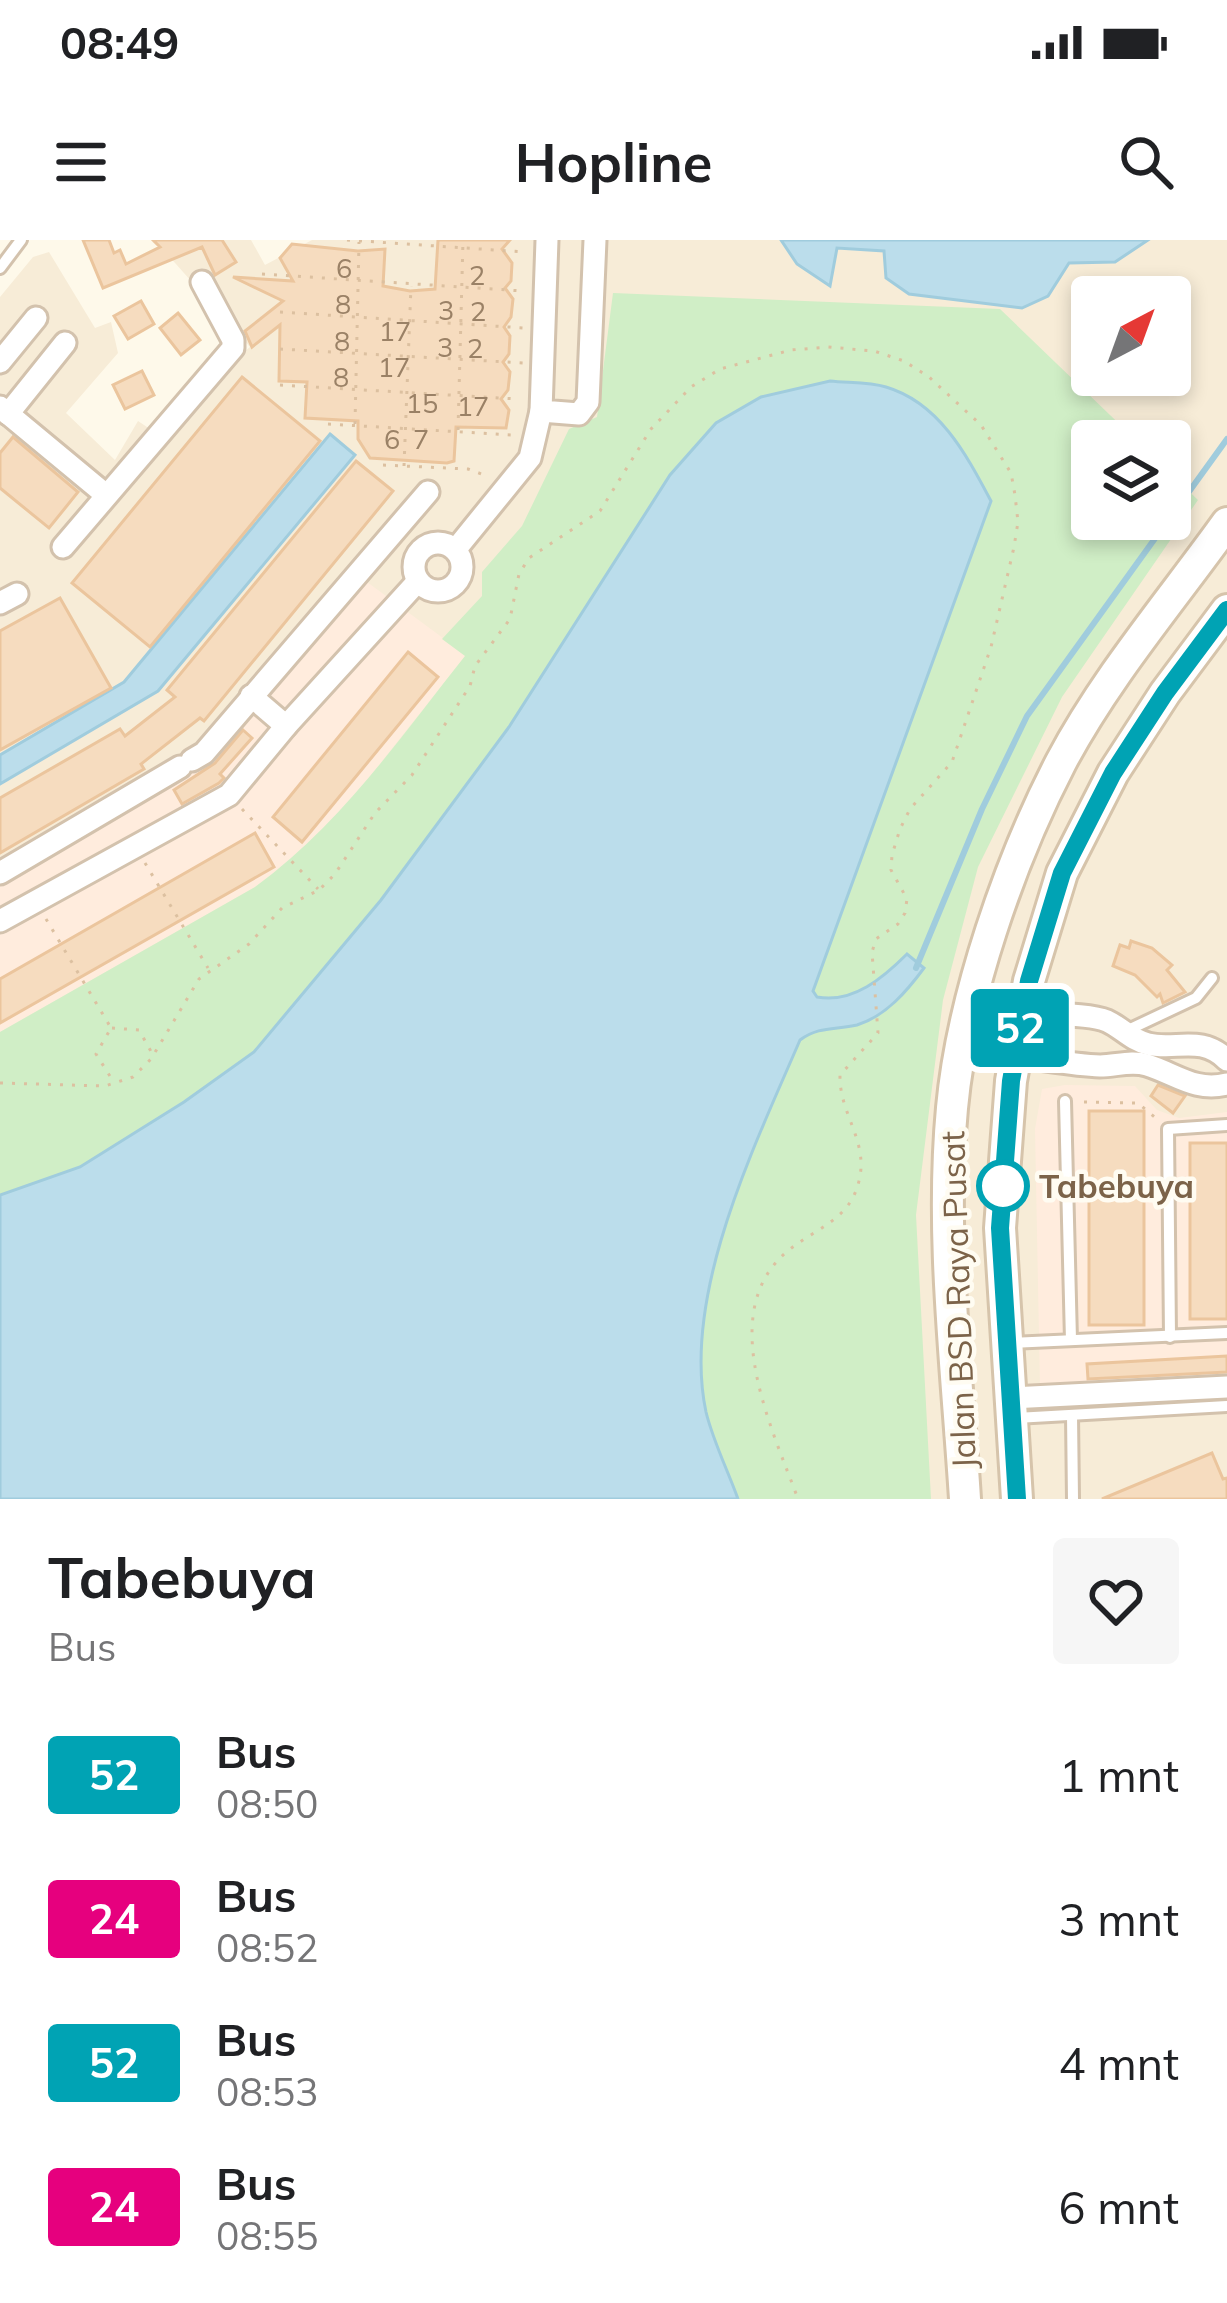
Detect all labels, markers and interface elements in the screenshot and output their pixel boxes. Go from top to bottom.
text: 08:49 [60,14,179,70]
text: Hopline [515,128,712,196]
icon: menu [48,129,114,195]
icon: search [1113,129,1179,195]
house number: 6 [336,251,352,285]
house number: 2 [469,258,485,292]
north arrow [1071,276,1191,396]
map controls [1071,276,1191,540]
house number: 8 [335,287,351,321]
house number: 3 [438,293,454,327]
house number: 2 [470,294,486,328]
house number: 17 [379,314,411,348]
house number: 8 [334,324,350,358]
house number: 3 [437,330,453,364]
house number: 2 [467,331,483,365]
house number: 17 [378,350,410,384]
house number: 8 [333,360,349,394]
house number: 15 [406,386,438,420]
house number: 17 [457,389,489,423]
button: layers [1071,420,1191,540]
house number: 6 [384,422,400,456]
house number: 7 [413,422,429,456]
line badge: 52 [966,989,1074,1067]
text: 52 [995,1001,1045,1054]
street label: Jalan BSD Raya Pusat [931,1130,984,1470]
marker: Tabebuya [978,1161,1028,1211]
place label: Tabebuya [1039,1165,1194,1206]
button: heart [1053,1538,1179,1664]
text: Tabebuya [48,1541,316,1612]
text: Bus [48,1622,116,1671]
text: Bus [216,1723,296,1779]
text: 1 mnt [1059,1747,1179,1803]
text: 52 [89,1748,139,1801]
text: 08:50 [216,1779,319,1828]
text: Bus [216,1867,296,1923]
text: 3 mnt [1059,1891,1179,1947]
text: 24 [89,1892,139,1945]
text: 08:52 [216,1923,319,1972]
text: Bus [216,2011,296,2067]
text: 4 mnt [1059,2035,1179,2091]
text: 52 [89,2036,139,2089]
text: 08:53 [216,2067,319,2116]
text: Bus [216,2155,296,2211]
text: 6 mnt [1059,2179,1179,2235]
text: 24 [89,2180,139,2233]
text: 08:55 [216,2211,319,2260]

